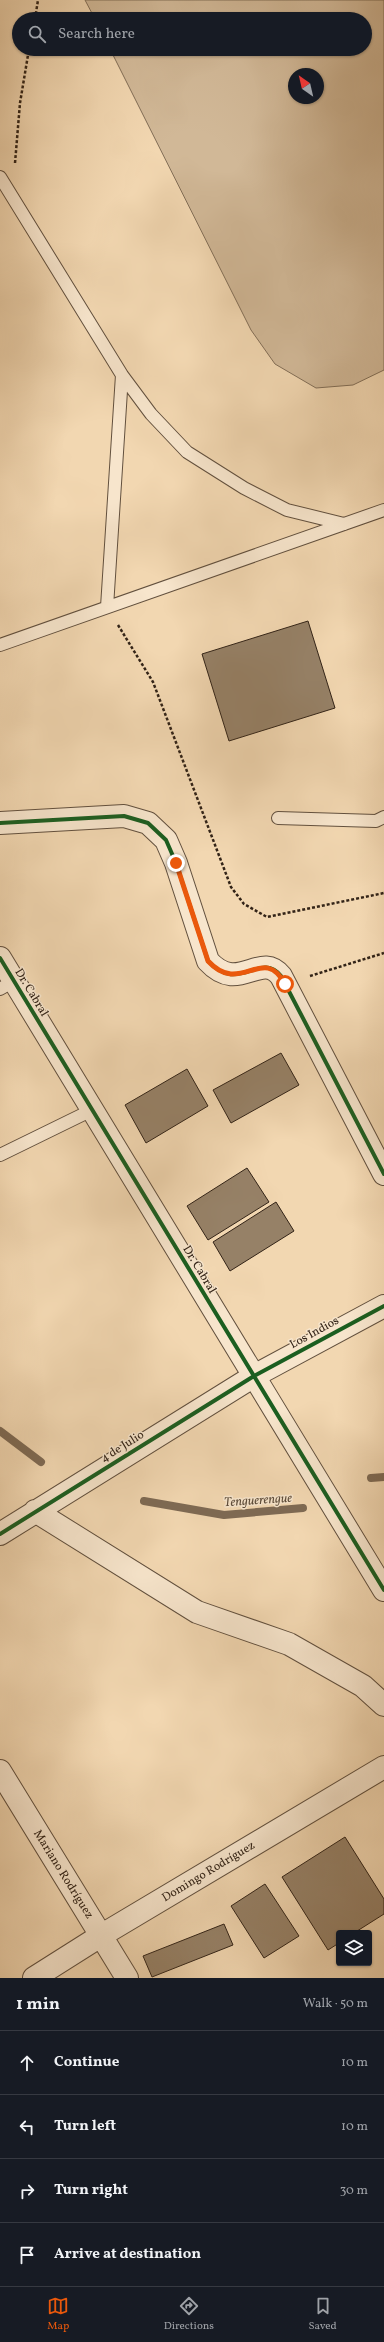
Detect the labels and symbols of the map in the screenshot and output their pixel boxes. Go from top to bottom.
north arrow [288,68,324,104]
route end [167,854,185,872]
street label: Dr. Cabral [11,965,52,1020]
route start [276,975,294,993]
street label: Dr. Cabral [179,1242,220,1297]
street label: Los Indios [287,1313,342,1353]
street label: 4 de Julio [98,1427,147,1467]
water label: Tenguerengue [224,1490,293,1512]
street label: Mariano Rodríguez [29,1827,97,1922]
street label: Domingo Rodríguez [159,1838,258,1906]

